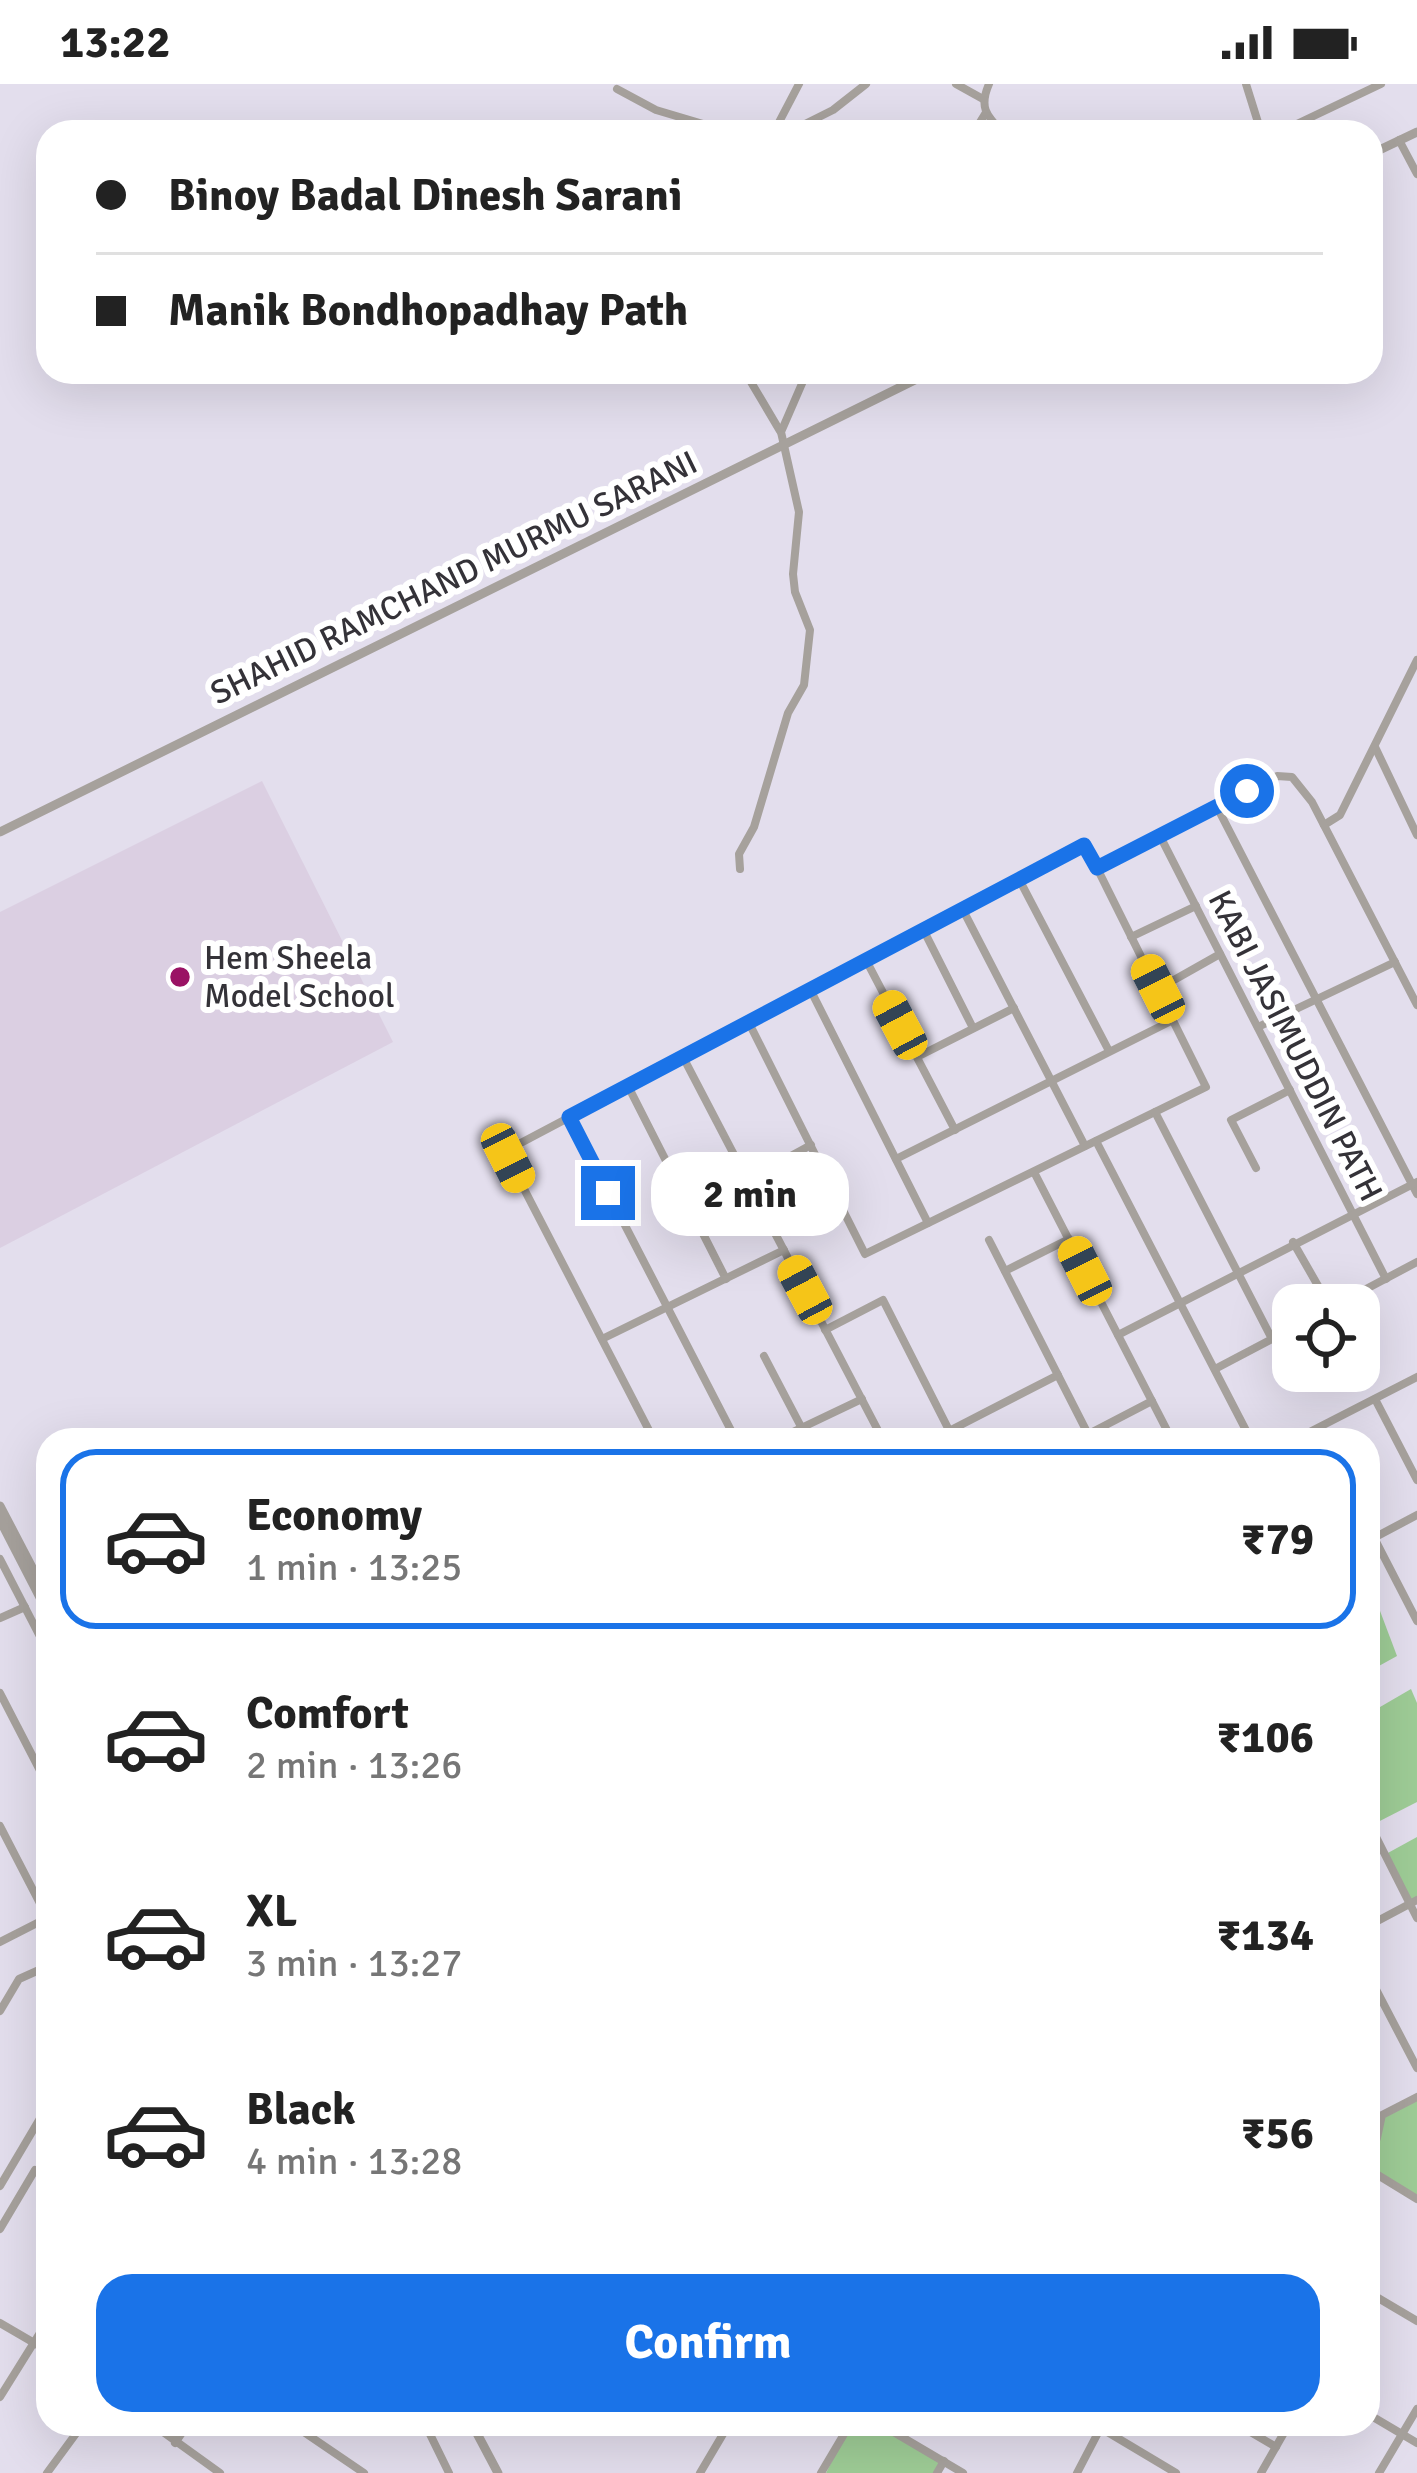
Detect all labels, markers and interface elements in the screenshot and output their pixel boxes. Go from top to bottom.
text: 13:22 [60,15,170,70]
text: Binoy Badal Dinesh Sarani [168,168,682,223]
text: Manik Bondhopadhay Path [168,283,688,338]
street label: SHAHID RAMCHAND MURMU SARANI [204,442,704,714]
route start [1220,764,1274,818]
street label: KABI JASIMUDDIN PATH [1199,884,1391,1208]
place label: Hem Sheela Model School [204,938,395,1017]
car [1126,949,1190,1029]
marker: Hem Sheela Model School [167,964,193,990]
car [867,985,933,1065]
car [476,1118,540,1198]
callout: 2 min [650,1151,848,1235]
route end [581,1166,635,1220]
text: 2 min [703,1170,797,1218]
car [1053,1231,1117,1311]
car [772,1250,838,1330]
map controls [1272,1284,1380,1392]
button: locate [1272,1284,1380,1392]
icon: car [102,1485,210,1593]
text: Economy [246,1488,422,1543]
text: ₹79 [1241,1512,1314,1567]
text: 1 min · 13:25 [246,1543,462,1591]
icon: car [102,1683,210,1791]
text: Comfort [246,1686,409,1741]
text: ₹106 [1217,1710,1314,1765]
text: 2 min · 13:26 [246,1741,462,1789]
icon: car [102,1881,210,1989]
text: XL [246,1884,297,1939]
text: ₹134 [1217,1908,1314,1963]
text: 3 min · 13:27 [246,1939,462,1987]
icon: car [102,2079,210,2187]
text: Black [246,2082,356,2137]
text: ₹56 [1241,2106,1314,2161]
text: 4 min · 13:28 [246,2137,462,2185]
button: Confirm [96,2274,1320,2412]

